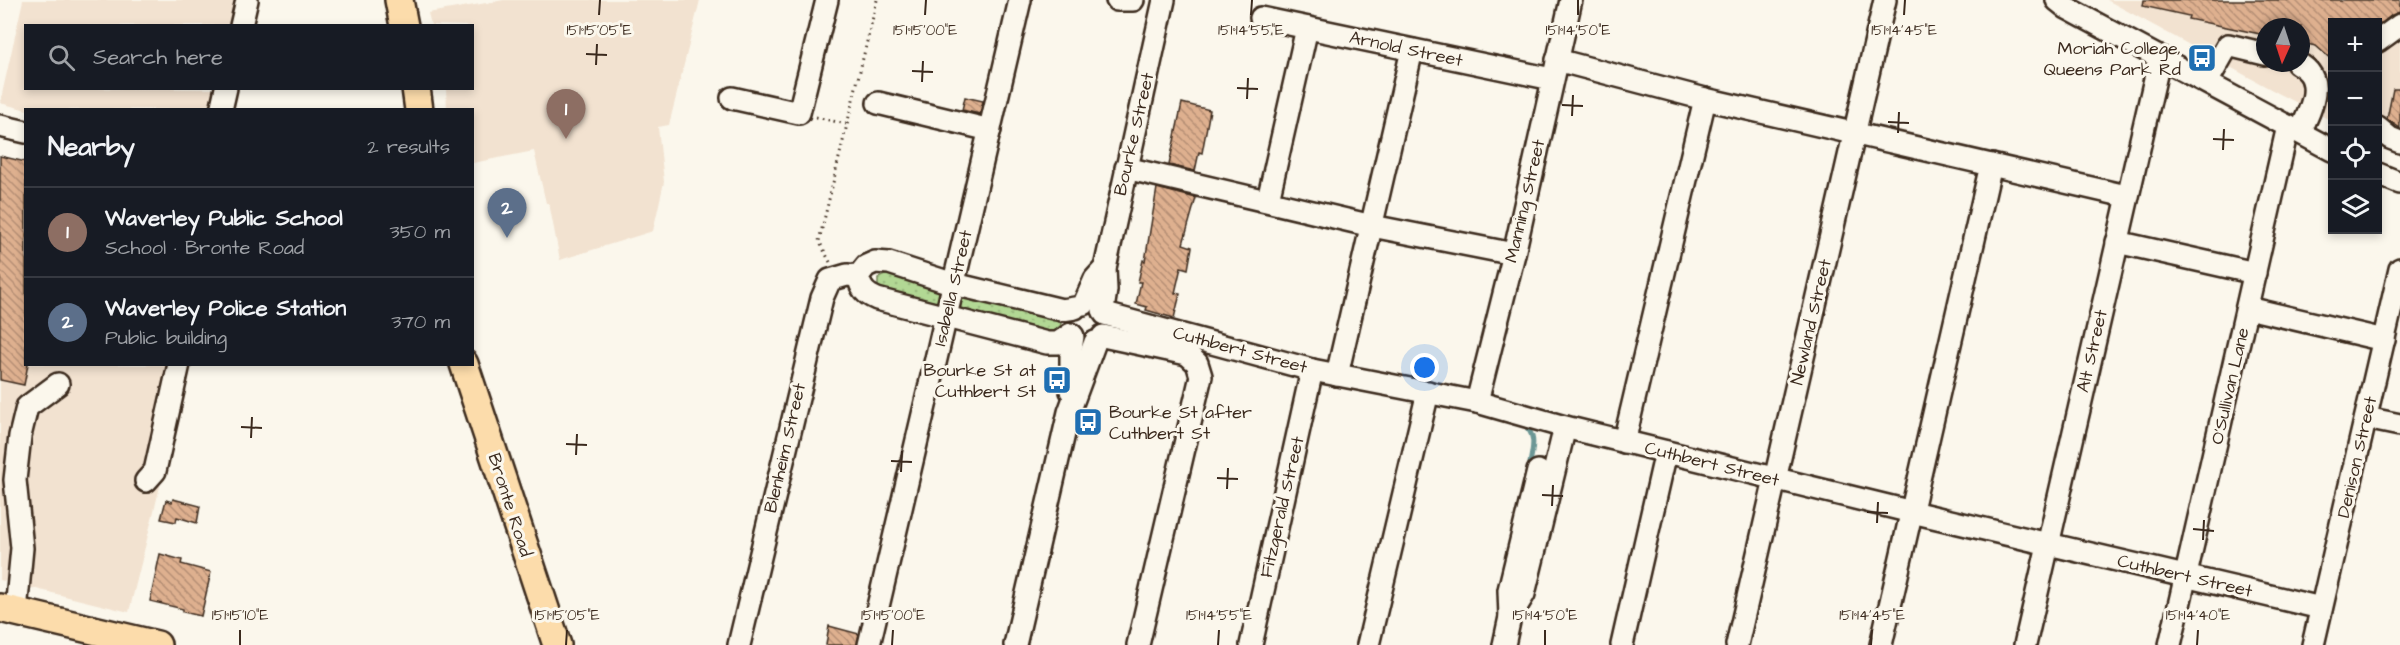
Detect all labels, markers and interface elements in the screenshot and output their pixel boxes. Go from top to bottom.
north arrow [2256,18,2310,72]
map controls [2328,18,2382,234]
button: + [2328,18,2382,72]
text: 151°15'05"E [566,20,632,41]
text: 151°15'00"E [893,20,957,41]
text: 151°14'55"E [1218,20,1284,41]
text: 151°14'50"E [1546,20,1611,41]
text: 151°14'45"E [1871,20,1937,41]
search box [24,24,474,90]
street label: Arnold Street [1347,25,1466,73]
place label: Moriah College, Queens Park Rd [2043,36,2181,82]
icon: search [45,41,78,74]
text: Search here [93,42,223,73]
bus stop icon: Moriah College, Queens Park Rd [2186,42,2218,74]
street label: Bourke Street [1108,69,1160,198]
button: − [2328,72,2382,126]
pin: 1 [546,90,586,139]
button: locate [2328,126,2382,180]
text: Nearby [48,129,135,165]
text: 2 results [367,133,450,161]
street label: Manning Street [1499,136,1552,265]
button: layers [2328,180,2382,234]
pin: 2 [488,188,526,238]
text: Waverley Public School [105,203,343,234]
text: 1 [66,218,69,246]
text: 350 m [389,218,450,246]
street label: Isabella Street [928,227,979,348]
text: School · Bronte Road [105,234,304,262]
street label: Newland Street [1784,256,1838,387]
text: Waverley Police Station [105,293,346,324]
street label: Alt Street [2070,306,2114,395]
text: 2 [62,308,73,336]
text: 370 m [391,308,450,336]
street label: Cuthbert Street [1170,320,1311,380]
text: Public building [105,324,227,352]
street label: O'Sullivan Lane [2204,325,2256,447]
your location [1410,353,1439,382]
place label: Bourke St at Cuthbert St [924,358,1037,404]
bus stop icon: Bourke St at Cuthbert St [1041,364,1073,396]
street label: Blenheim Street [758,380,812,515]
street label: Denison Street [2331,393,2383,520]
place label: Bourke St after Cuthbert St [1109,400,1252,446]
bus stop icon: Bourke St after Cuthbert St [1072,406,1104,438]
street label: Fitzgerald Street [1254,433,1312,580]
street label: Cuthbert Street [1642,435,1783,493]
street label: Bronte Road [482,450,538,560]
street label: Cuthbert Street [2115,548,2256,604]
text: 151°15'10"E [212,605,268,626]
text: 151°15'05"E [534,605,600,626]
text: 151°15'00"E [861,605,925,626]
text: 151°14'55"E [1186,605,1252,626]
text: 151°14'50"E [1513,605,1578,626]
text: 151°14'45"E [1839,605,1905,626]
text: 151°14'40"E [2166,605,2230,626]

